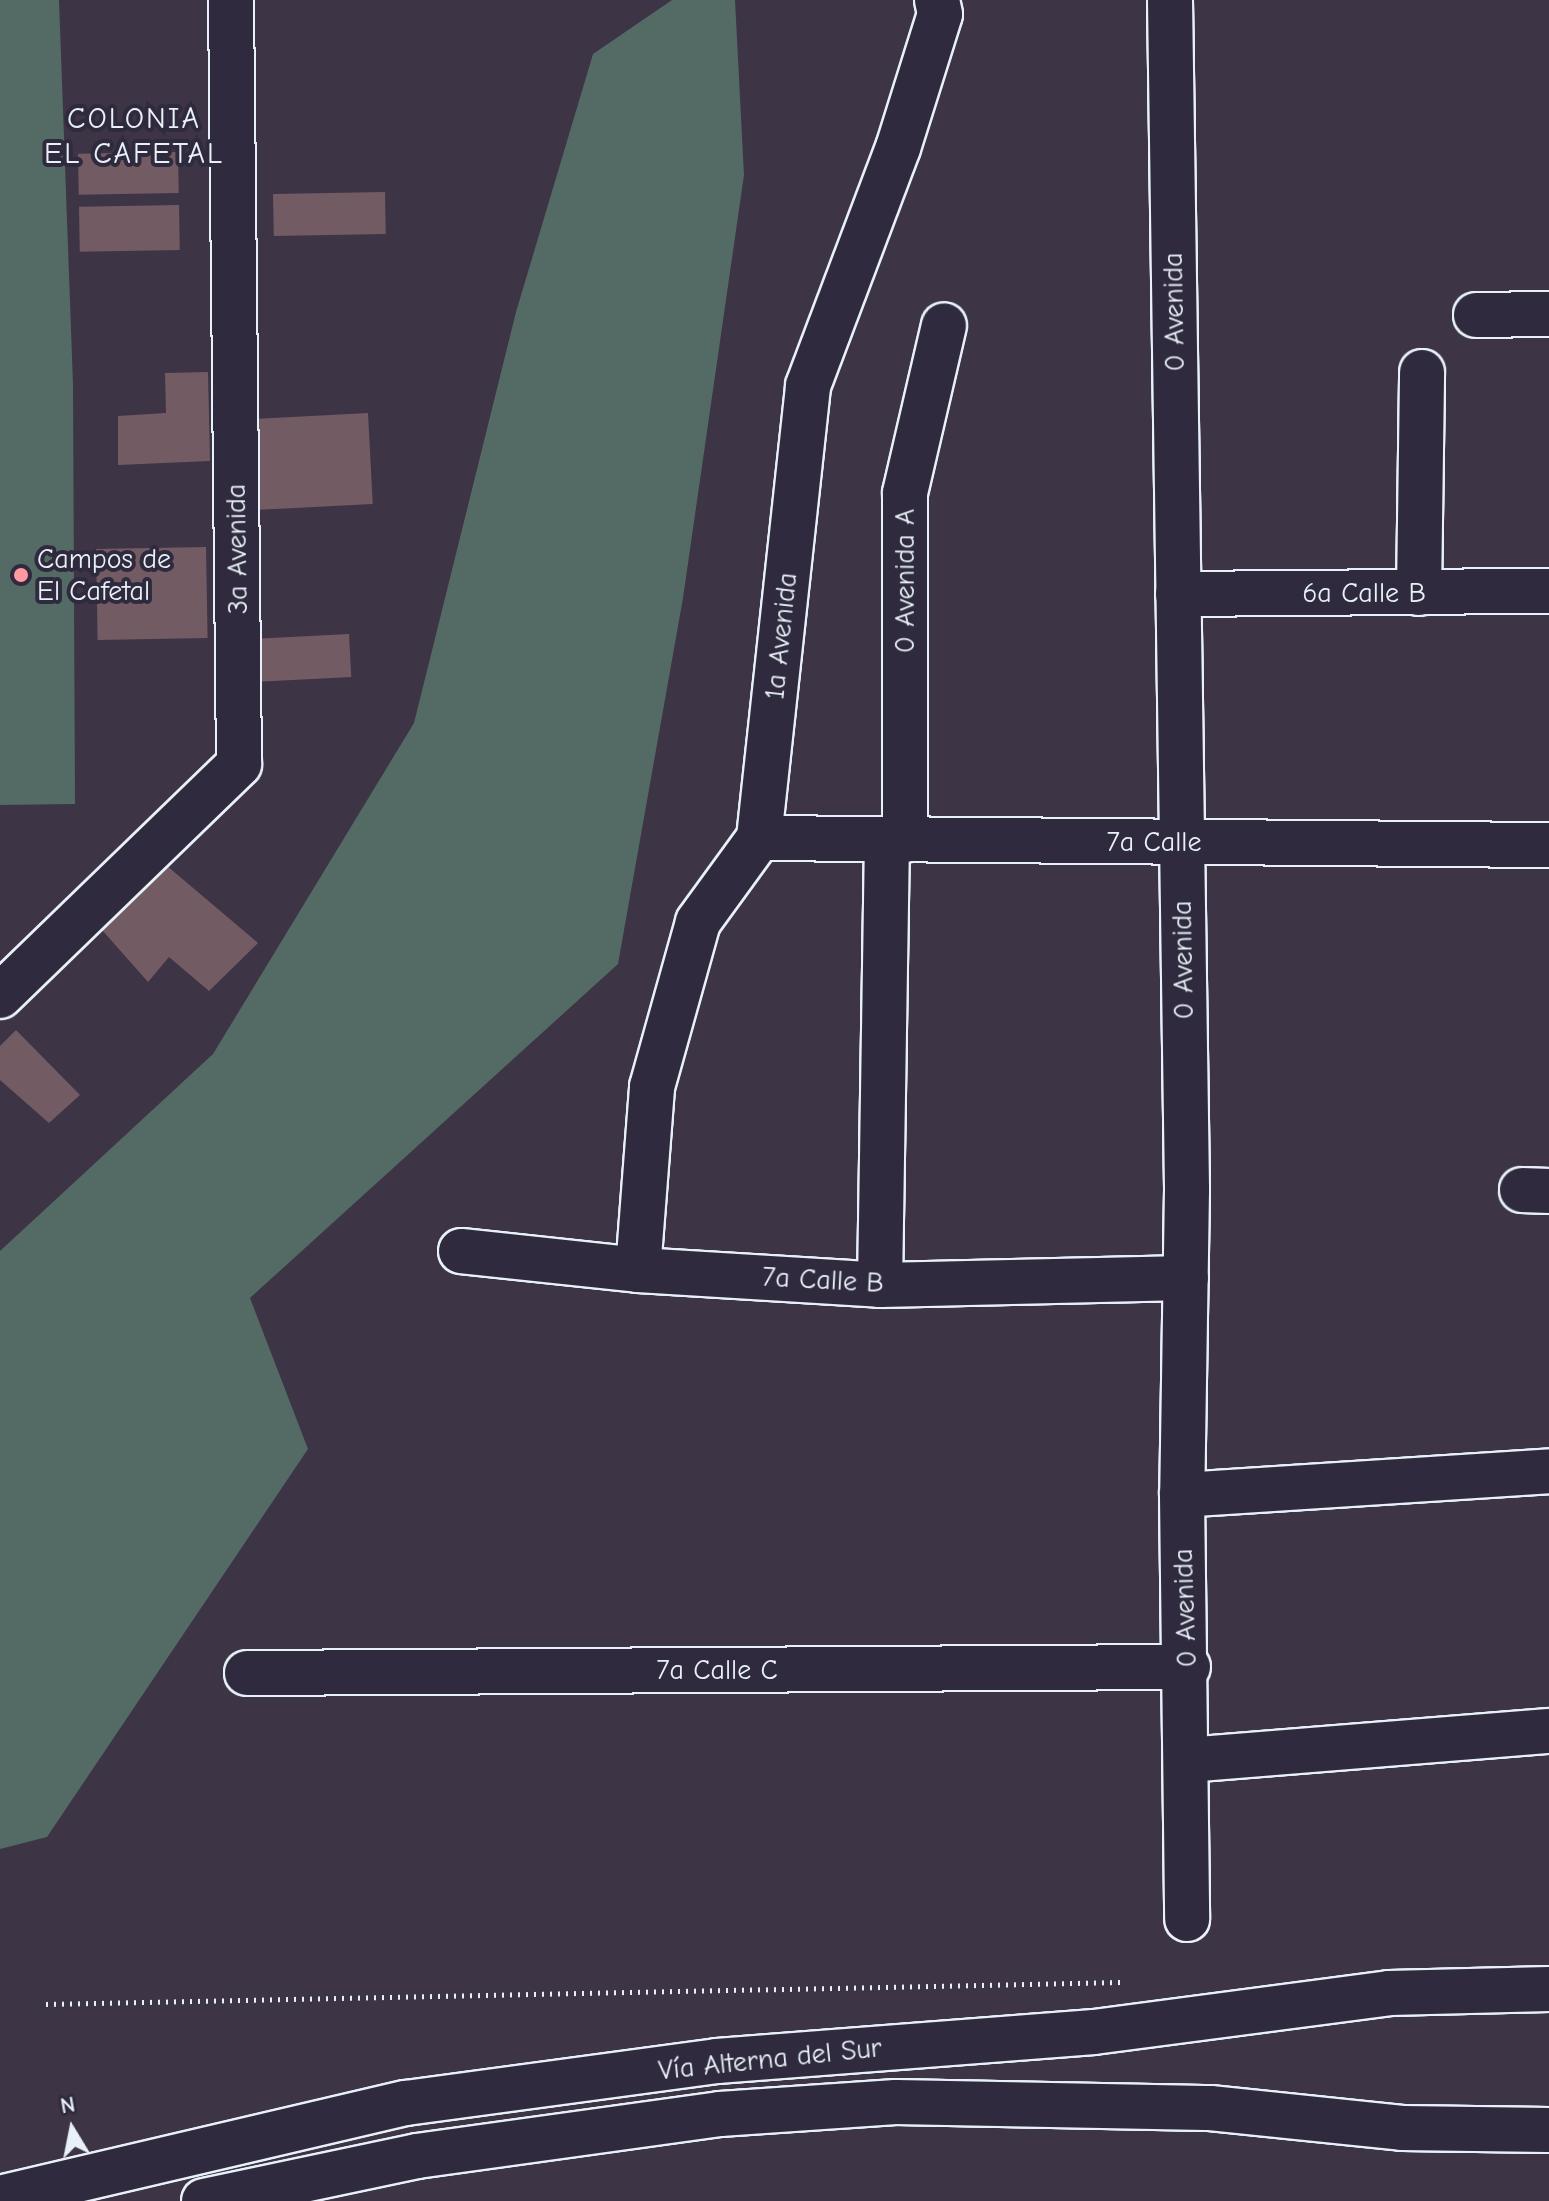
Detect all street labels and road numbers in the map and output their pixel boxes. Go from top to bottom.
street label: 0 Avenida [1156,252,1192,372]
street label: 3a Avenida [219,483,255,615]
street label: 0 Avenida A [888,509,922,653]
street label: 1a Avenida [758,571,804,701]
street label: 6a Calle B [1302,576,1426,610]
street label: 7a Calle [1107,825,1201,859]
street label: 0 Avenida [1165,900,1201,1020]
street label: 7a Calle B [761,1260,885,1300]
street label: 0 Avenida [1166,1548,1204,1668]
street label: 7a Calle C [656,1653,778,1687]
street label: Vía Alterna del Sur [657,2031,883,2087]

